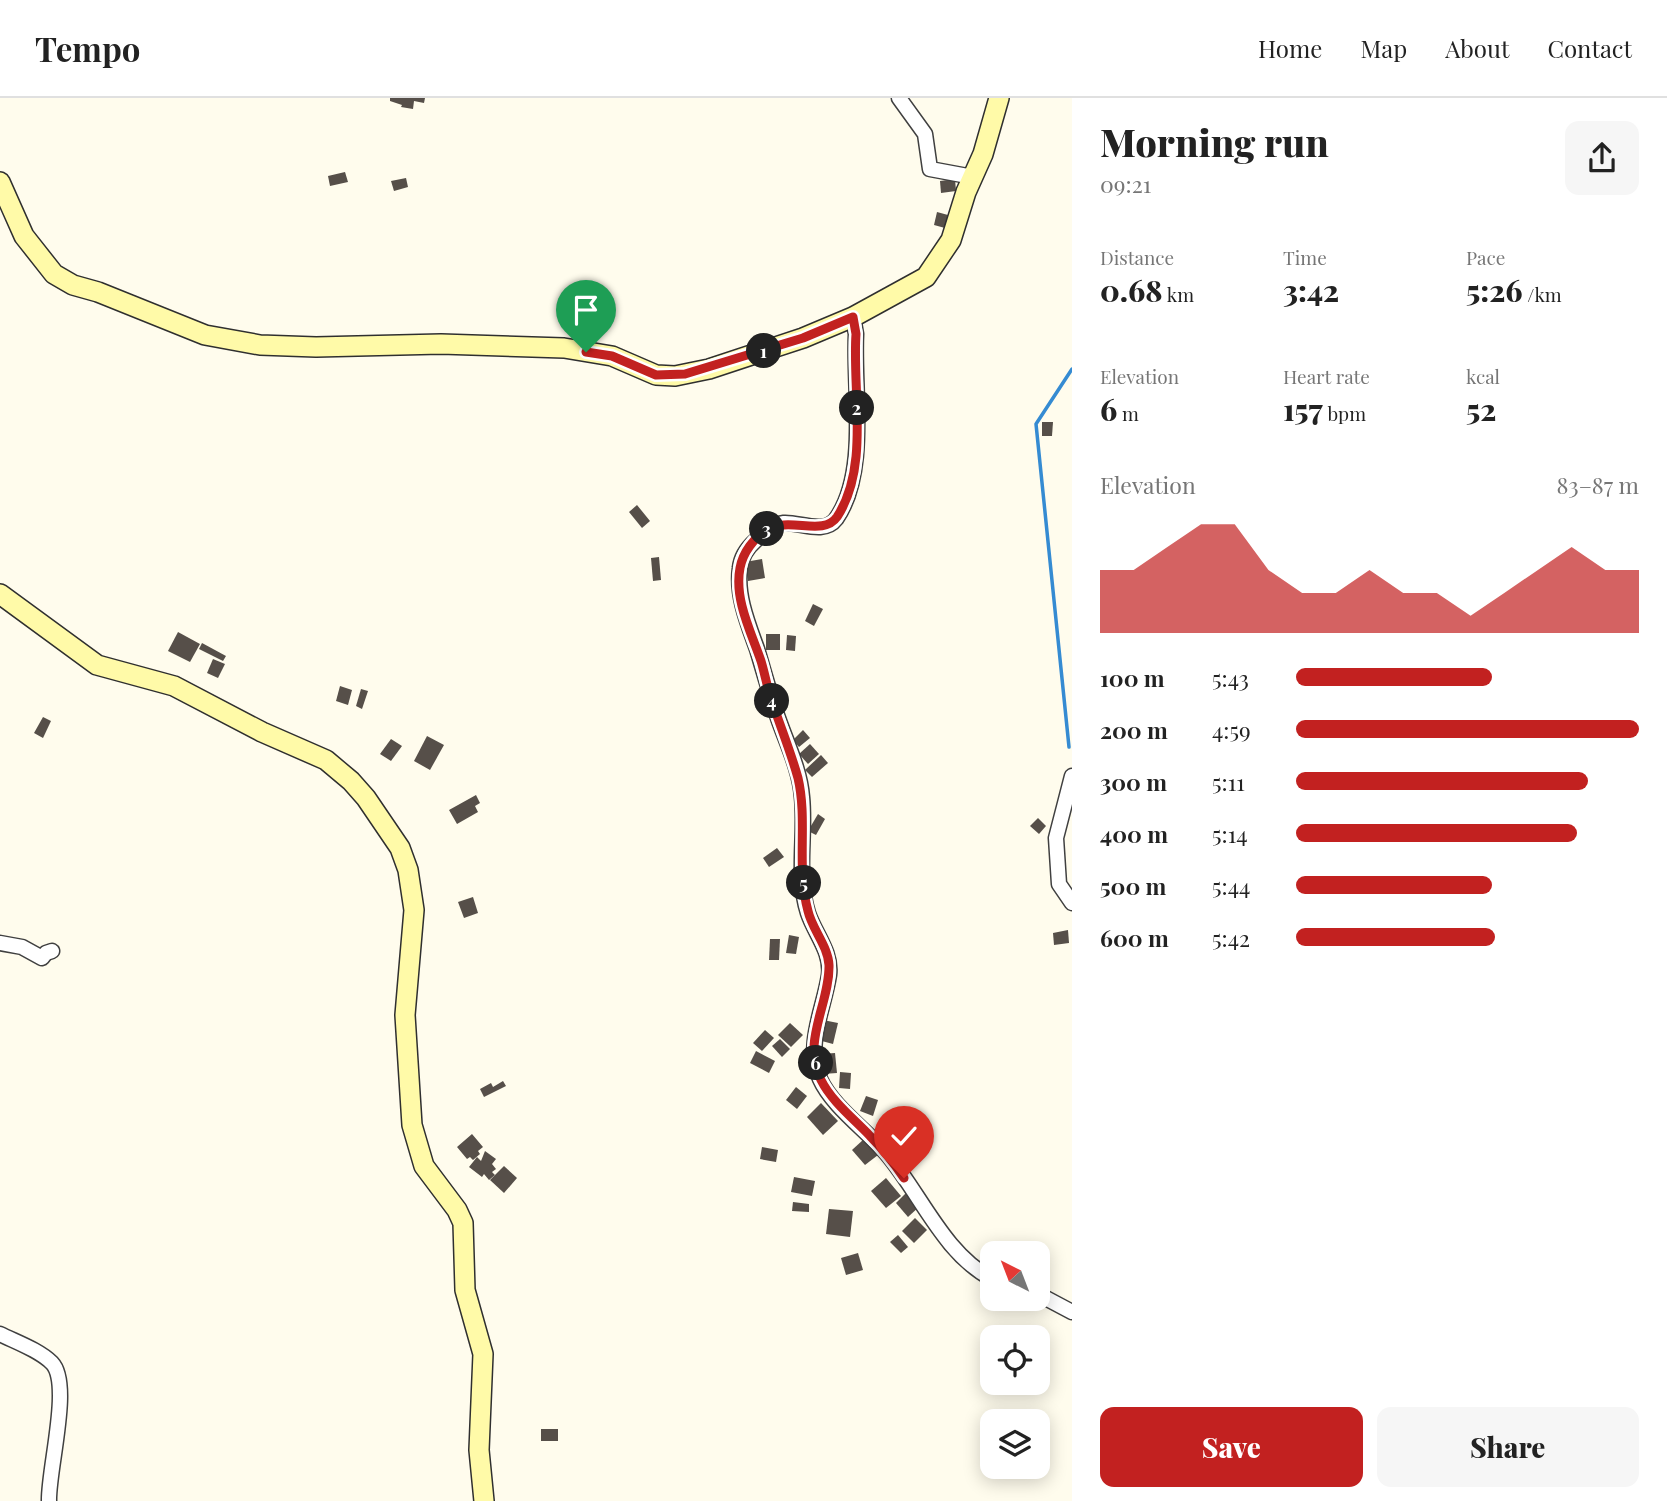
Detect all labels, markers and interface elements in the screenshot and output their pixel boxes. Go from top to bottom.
text: Tempo [35,26,140,70]
text: Home [1258,32,1322,64]
text: Map [1360,32,1407,64]
text: About [1445,32,1509,64]
text: Contact [1547,32,1632,64]
text: Morning run [1100,116,1329,167]
button: share [1565,121,1639,195]
text: 09:21 [1100,168,1151,199]
text: Distance [1100,244,1174,270]
text: Time [1283,244,1327,270]
text: Pace [1466,244,1505,270]
text: 0.68 [1100,270,1163,310]
text: 3:42 [1283,270,1339,310]
text: 5:26 [1466,270,1523,310]
pin [556,280,616,352]
text: km [1163,281,1194,307]
text: /km [1523,281,1562,307]
icon: arrive [567,291,605,329]
pin: 1 [746,334,782,368]
text: 1 [760,337,767,363]
text: Elevation [1100,363,1179,389]
text: Heart rate [1283,363,1370,389]
text: kcal [1466,363,1500,389]
text: 6 [1100,389,1117,429]
text: 157 [1283,389,1323,429]
text: 52 [1466,389,1496,429]
pin: 2 [840,390,874,426]
text: 2 [852,394,861,420]
text: m [1117,400,1139,426]
text: bpm [1323,400,1366,426]
text: Elevation [1100,469,1196,500]
text: 83–87 m [1557,469,1639,500]
pin: 3 [750,512,784,546]
text: 3 [762,515,771,541]
text: 100 m [1100,662,1165,693]
text: 5:43 [1212,662,1249,693]
pin: 4 [754,684,790,718]
text: 4 [766,687,777,713]
text: 200 m [1100,714,1168,745]
text: 4:59 [1212,714,1251,745]
text: 300 m [1100,766,1167,797]
text: 5:11 [1212,766,1245,797]
text: 400 m [1100,818,1168,849]
text: 5:14 [1212,818,1248,849]
pin: 5 [786,866,822,900]
text: 5 [799,869,808,895]
text: 500 m [1100,870,1166,901]
text: 5:44 [1212,870,1250,901]
text: 600 m [1100,922,1169,953]
text: 5:42 [1212,922,1250,953]
pin: 6 [798,1046,834,1080]
text: 6 [810,1049,821,1075]
pin [874,1106,934,1178]
icon: check [885,1117,923,1155]
north arrow [980,1241,1050,1311]
map controls [980,1241,1050,1479]
button: locate [980,1325,1050,1395]
button: Save [1100,1407,1363,1487]
button: Share [1377,1407,1639,1487]
button: layers [980,1409,1050,1479]

